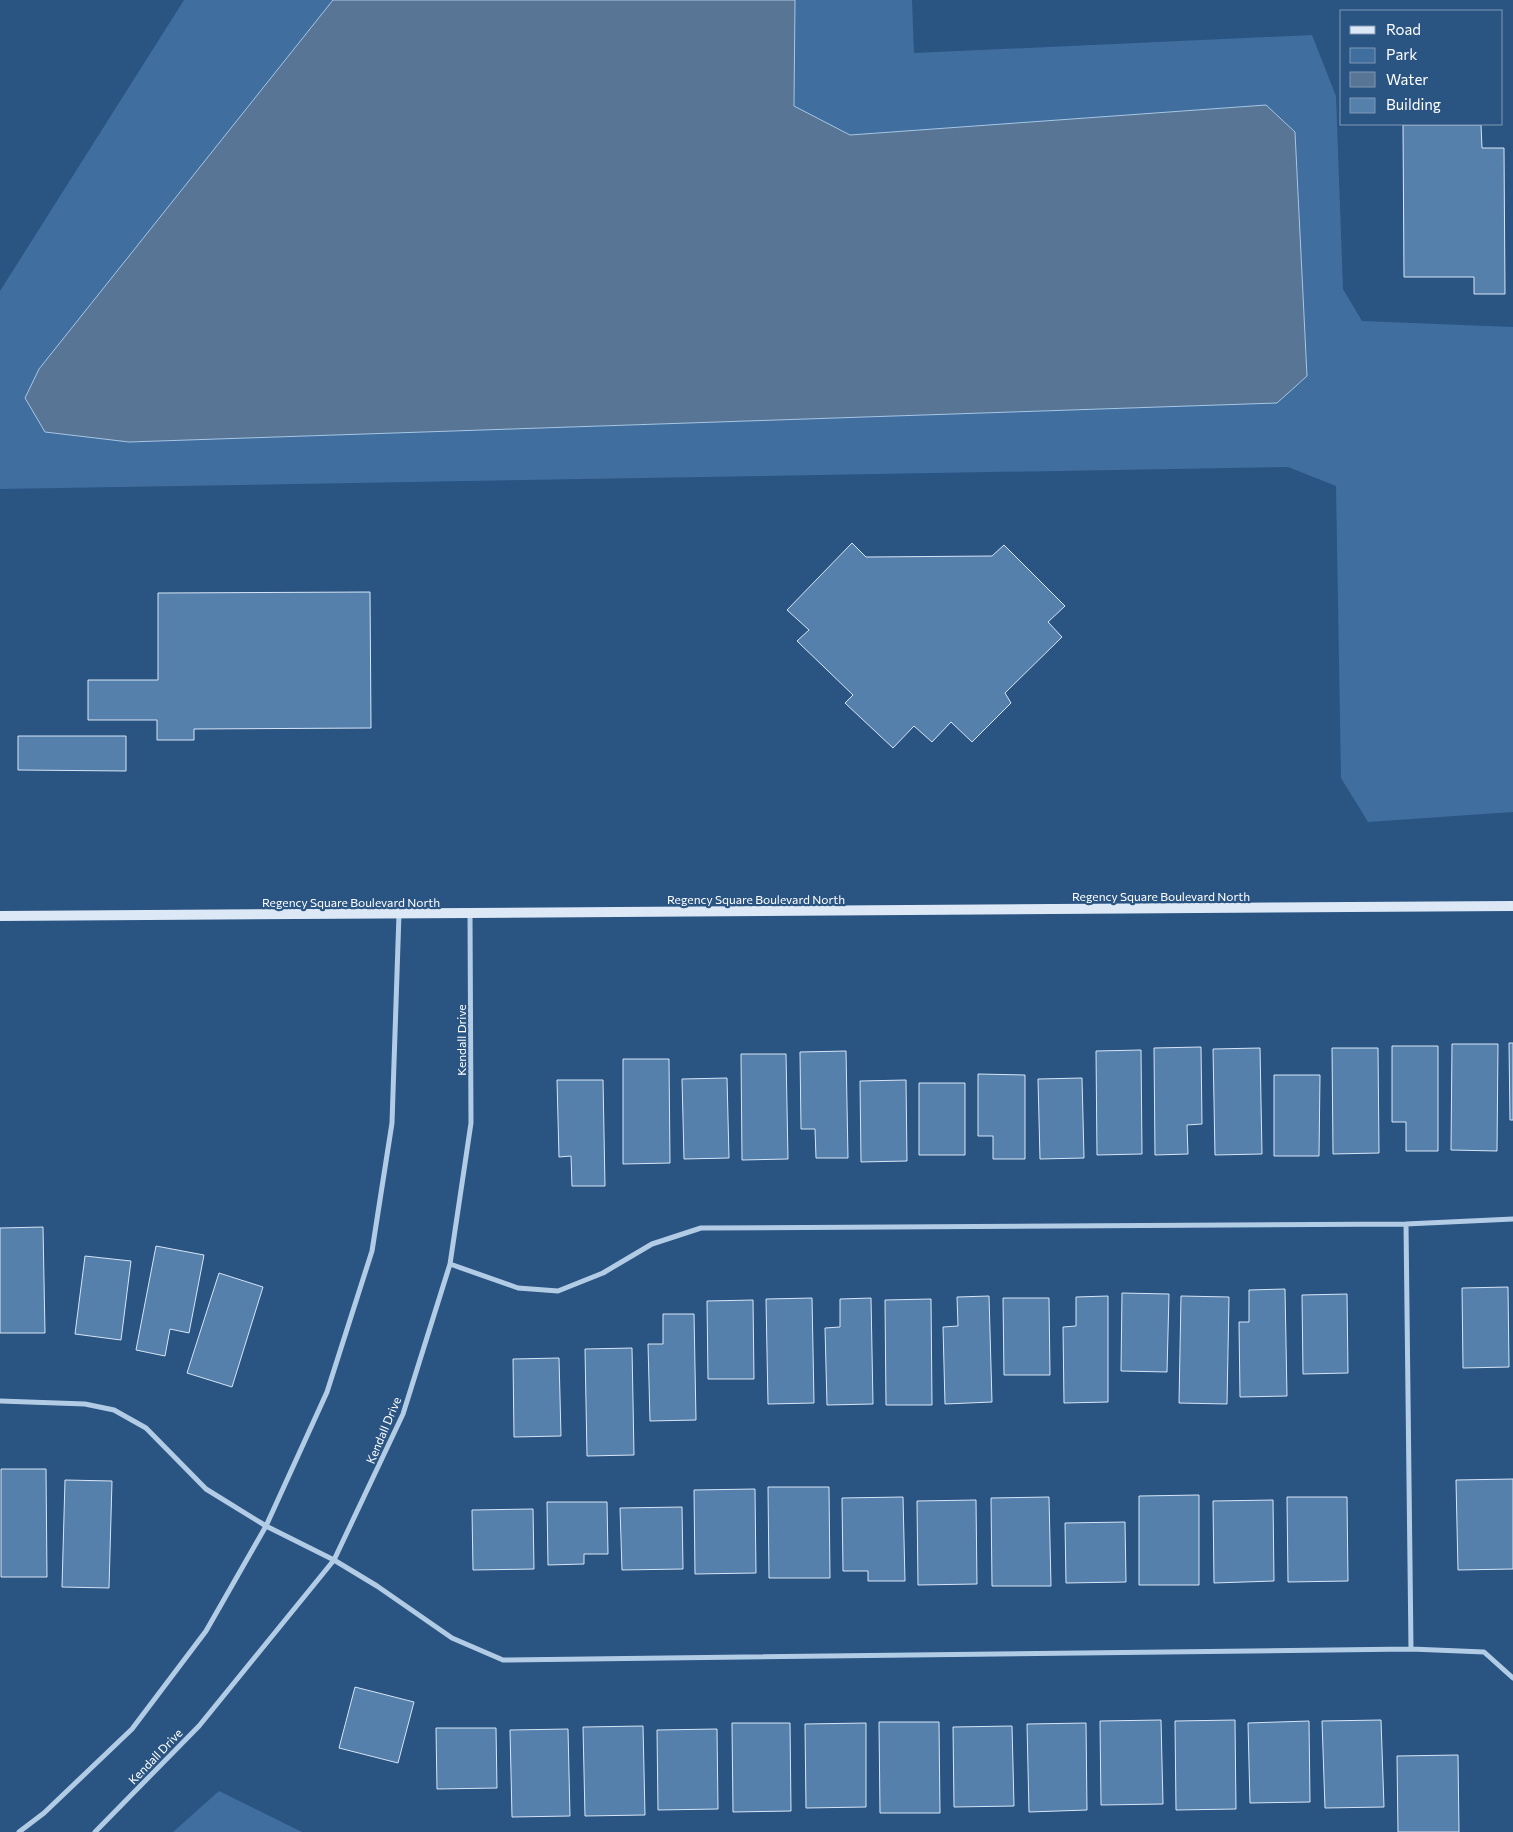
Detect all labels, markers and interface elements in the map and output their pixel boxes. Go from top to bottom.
legend [1340,10,1503,125]
text: Road [1386,20,1421,38]
text: Park [1386,45,1417,63]
text: Water [1386,70,1428,88]
text: Building [1386,95,1441,113]
street label: Regency Square Boulevard North [1072,889,1250,903]
street label: Regency Square Boulevard North [667,892,845,906]
street label: Regency Square Boulevard North [262,895,440,909]
street label: Kendall Drive [454,1004,468,1076]
street label: Kendall Drive [363,1394,403,1466]
street label: Kendall Drive [125,1725,185,1787]

